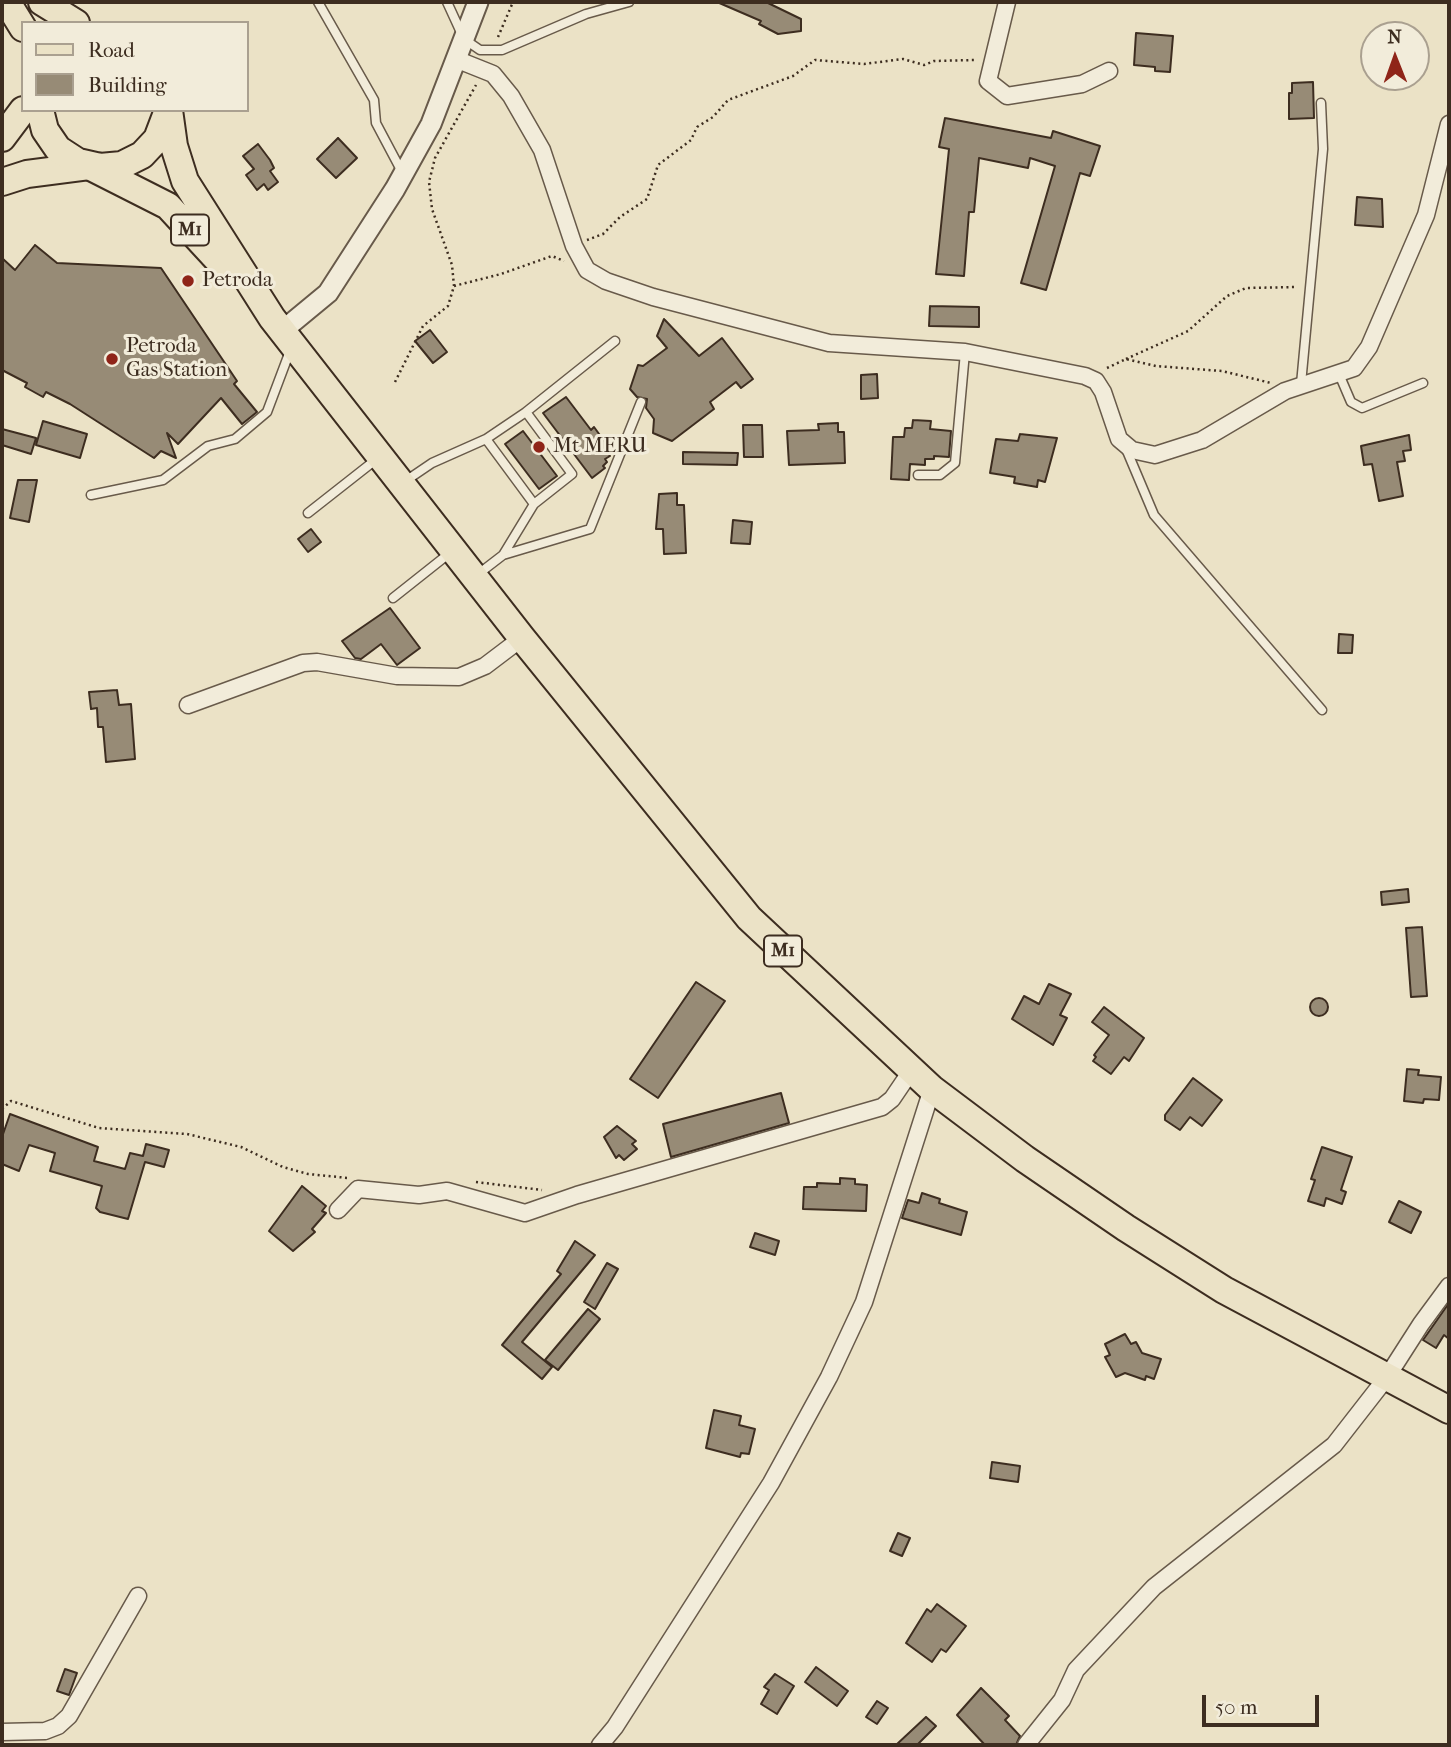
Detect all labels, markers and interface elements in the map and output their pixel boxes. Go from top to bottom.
legend [21,21,248,112]
north arrow [1360,21,1430,91]
text: N [1387,26,1402,48]
text: Road [88,38,135,62]
text: Building [88,73,166,97]
road number: M1 [171,214,209,246]
place label: Petroda [202,268,273,294]
marker: Petroda [180,273,196,289]
place label: Petroda Gas Station [126,334,227,384]
marker: Petroda Gas Station [104,351,120,367]
place label: Mt MERU [553,434,647,460]
marker: Mt MERU [531,439,547,455]
road number: M1 [764,936,802,967]
scale bar [1206,1680,1323,1724]
text: 50 m [1215,1695,1258,1719]

